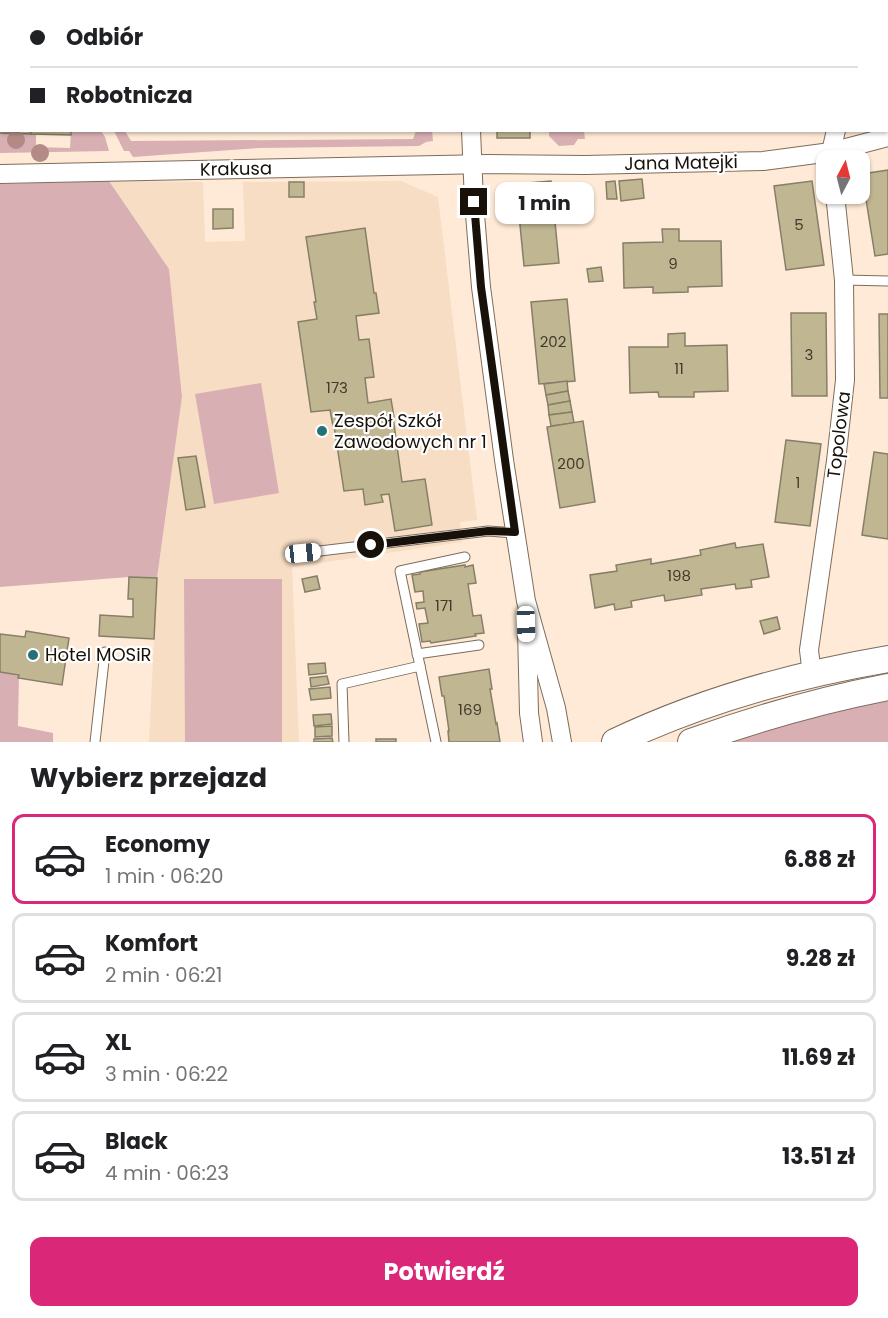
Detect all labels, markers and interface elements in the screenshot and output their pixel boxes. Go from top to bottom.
text: Odbiór [66,22,143,53]
text: Robotnicza [66,80,193,111]
street label: Jana Matejki [624,149,738,176]
north arrow [816,150,870,204]
map controls [816,150,870,204]
street label: Krakusa [200,155,272,182]
callout: 1 min [495,181,594,223]
route end [460,188,487,215]
text: 1 min [518,189,571,217]
house number: 5 [794,214,804,235]
house number: 9 [668,253,678,274]
house number: 202 [540,331,566,352]
house number: 3 [805,344,813,365]
house number: 11 [674,358,684,379]
house number: 173 [326,377,348,398]
street label: Topolowa [821,390,856,480]
place label: Zespół Szkół Zawodowych nr 1 [334,408,487,454]
marker: Zespół Szkół Zawodowych nr 1 [315,424,329,438]
house number: 200 [557,453,585,474]
house number: 1 [796,472,800,493]
route start [357,531,384,558]
car [284,542,322,564]
house number: 198 [667,565,691,586]
house number: 171 [435,595,453,616]
car [516,606,536,642]
place label: Hotel MOSiR [45,642,152,667]
marker: Hotel MOSiR [26,648,40,662]
house number: 169 [458,699,482,720]
text: Wybierz przejazd [30,759,267,796]
text: Economy [105,829,210,860]
icon: car [33,832,87,886]
text: 6.88 zł [784,844,855,875]
text: 1 min · 06:20 [105,862,224,890]
text: Komfort [105,928,198,959]
icon: car [33,931,87,985]
text: 9.28 zł [786,943,855,974]
text: 2 min · 06:21 [105,961,223,989]
text: XL [105,1027,131,1058]
icon: car [33,1030,87,1084]
text: 11.69 zł [782,1042,855,1073]
text: 3 min · 06:22 [105,1060,228,1088]
text: Black [105,1126,168,1157]
icon: car [33,1129,87,1183]
text: 13.51 zł [782,1141,855,1172]
text: 4 min · 06:23 [105,1159,229,1187]
button: Potwierdź [30,1237,858,1306]

